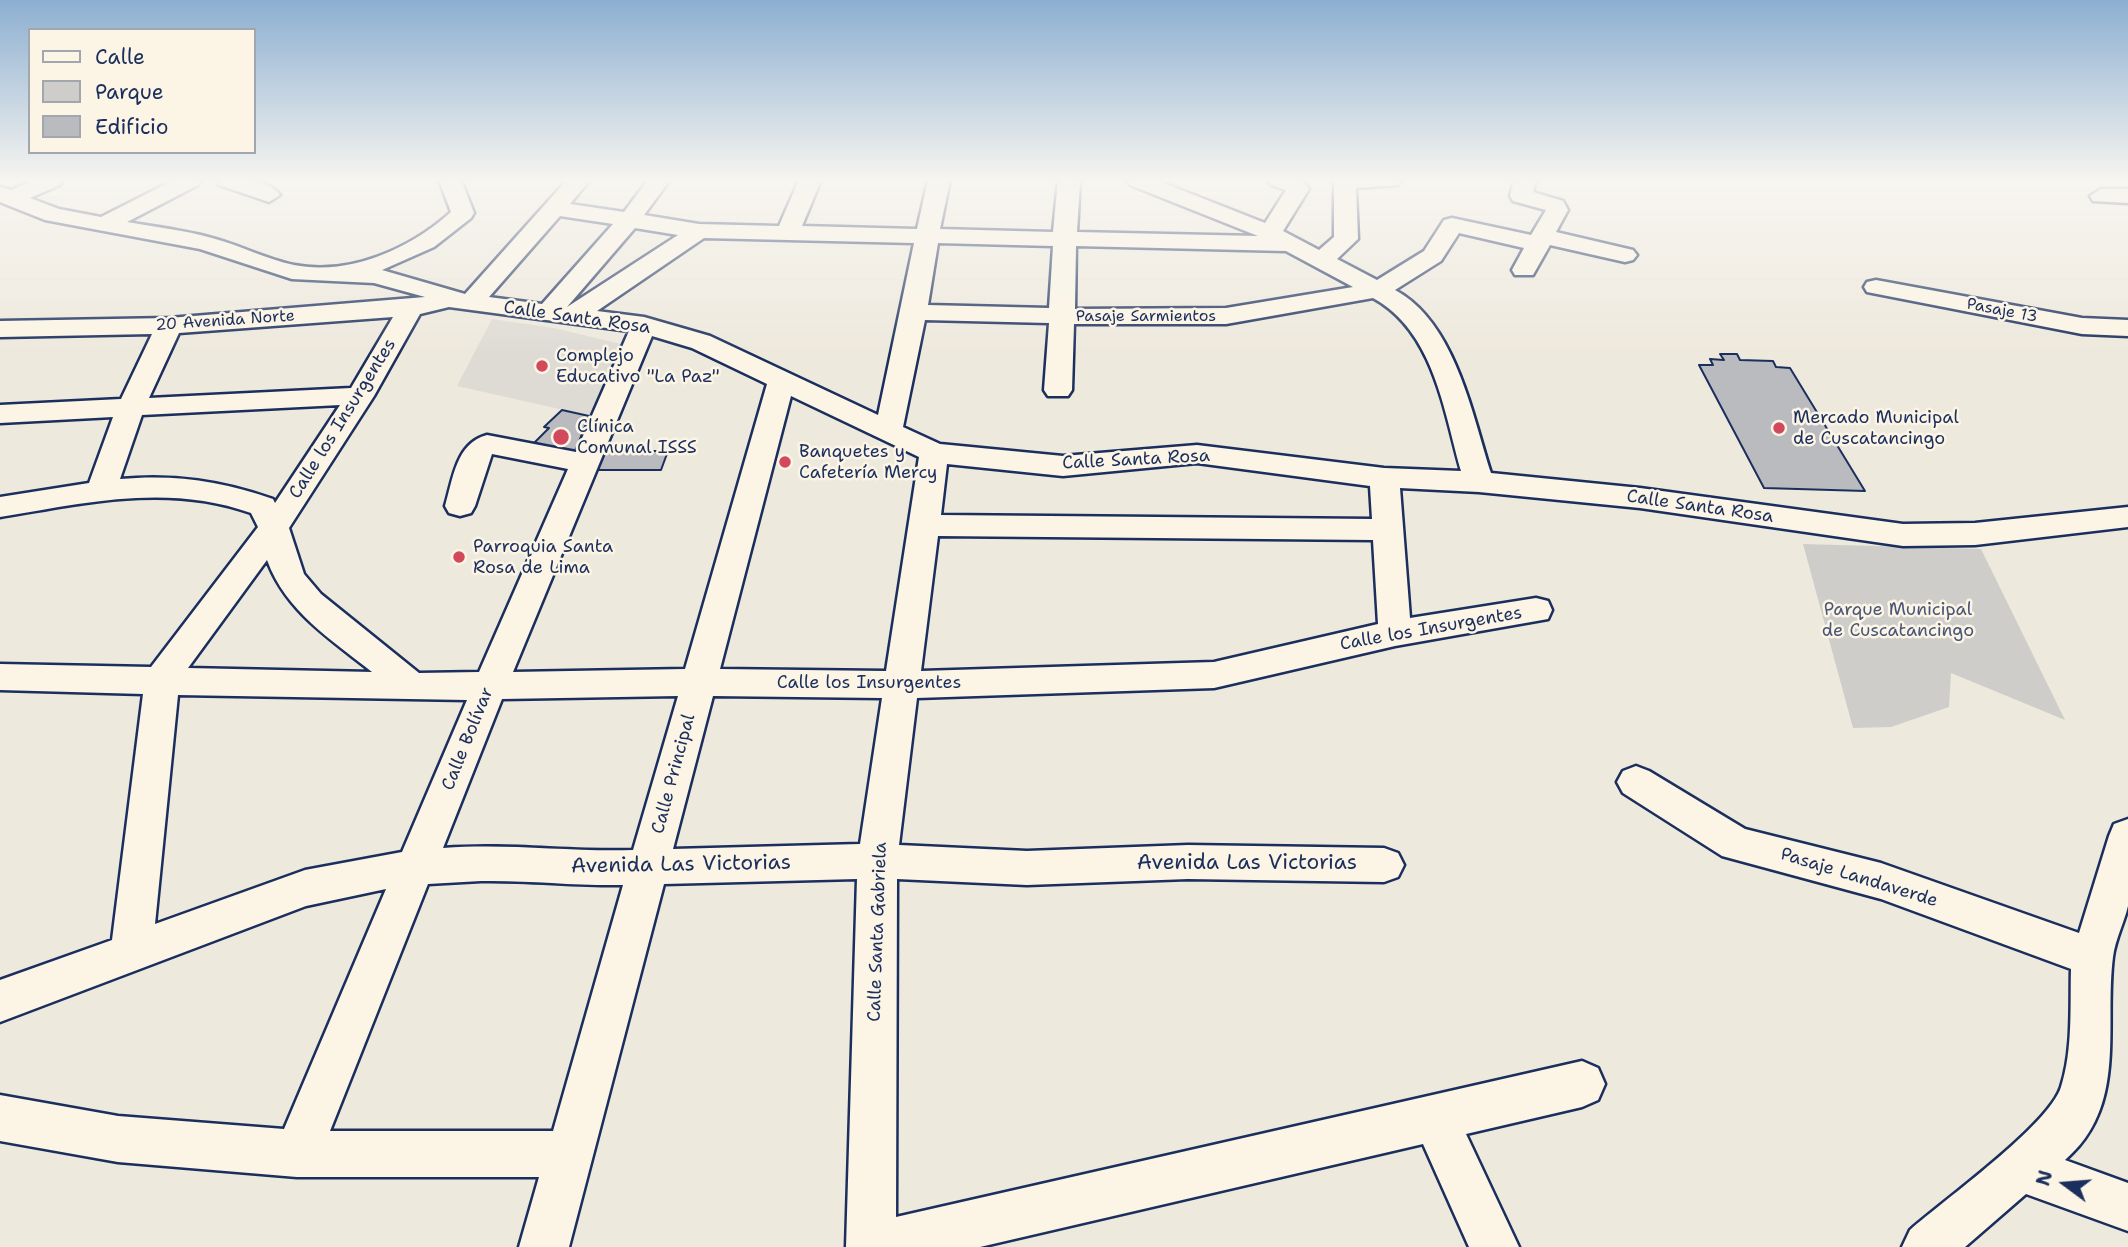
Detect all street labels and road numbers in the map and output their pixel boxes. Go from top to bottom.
street label: Pasaje 13 [1965,295,2039,327]
street label: Calle Santa Rosa [502,297,652,339]
street label: 20 Avenida Norte [155,307,295,335]
street label: Pasaje Sarmientos [1076,307,1216,327]
street label: Calle los Insurgentes [285,335,401,503]
street label: Calle Santa Rosa [1062,445,1210,475]
street label: Calle Santa Rosa [1625,486,1775,528]
street label: Calle los Insurgentes [1338,602,1524,656]
street label: Calle los Insurgentes [777,672,961,694]
street label: Calle Bolívar [438,684,498,794]
street label: Calle Principal [648,712,700,836]
street label: Calle Santa Gabriela [864,842,892,1022]
street label: Pasaje Landaverde [1778,844,1940,912]
street label: Avenida Las Victorias [571,850,791,880]
street label: Avenida Las Victorias [1137,851,1357,877]

